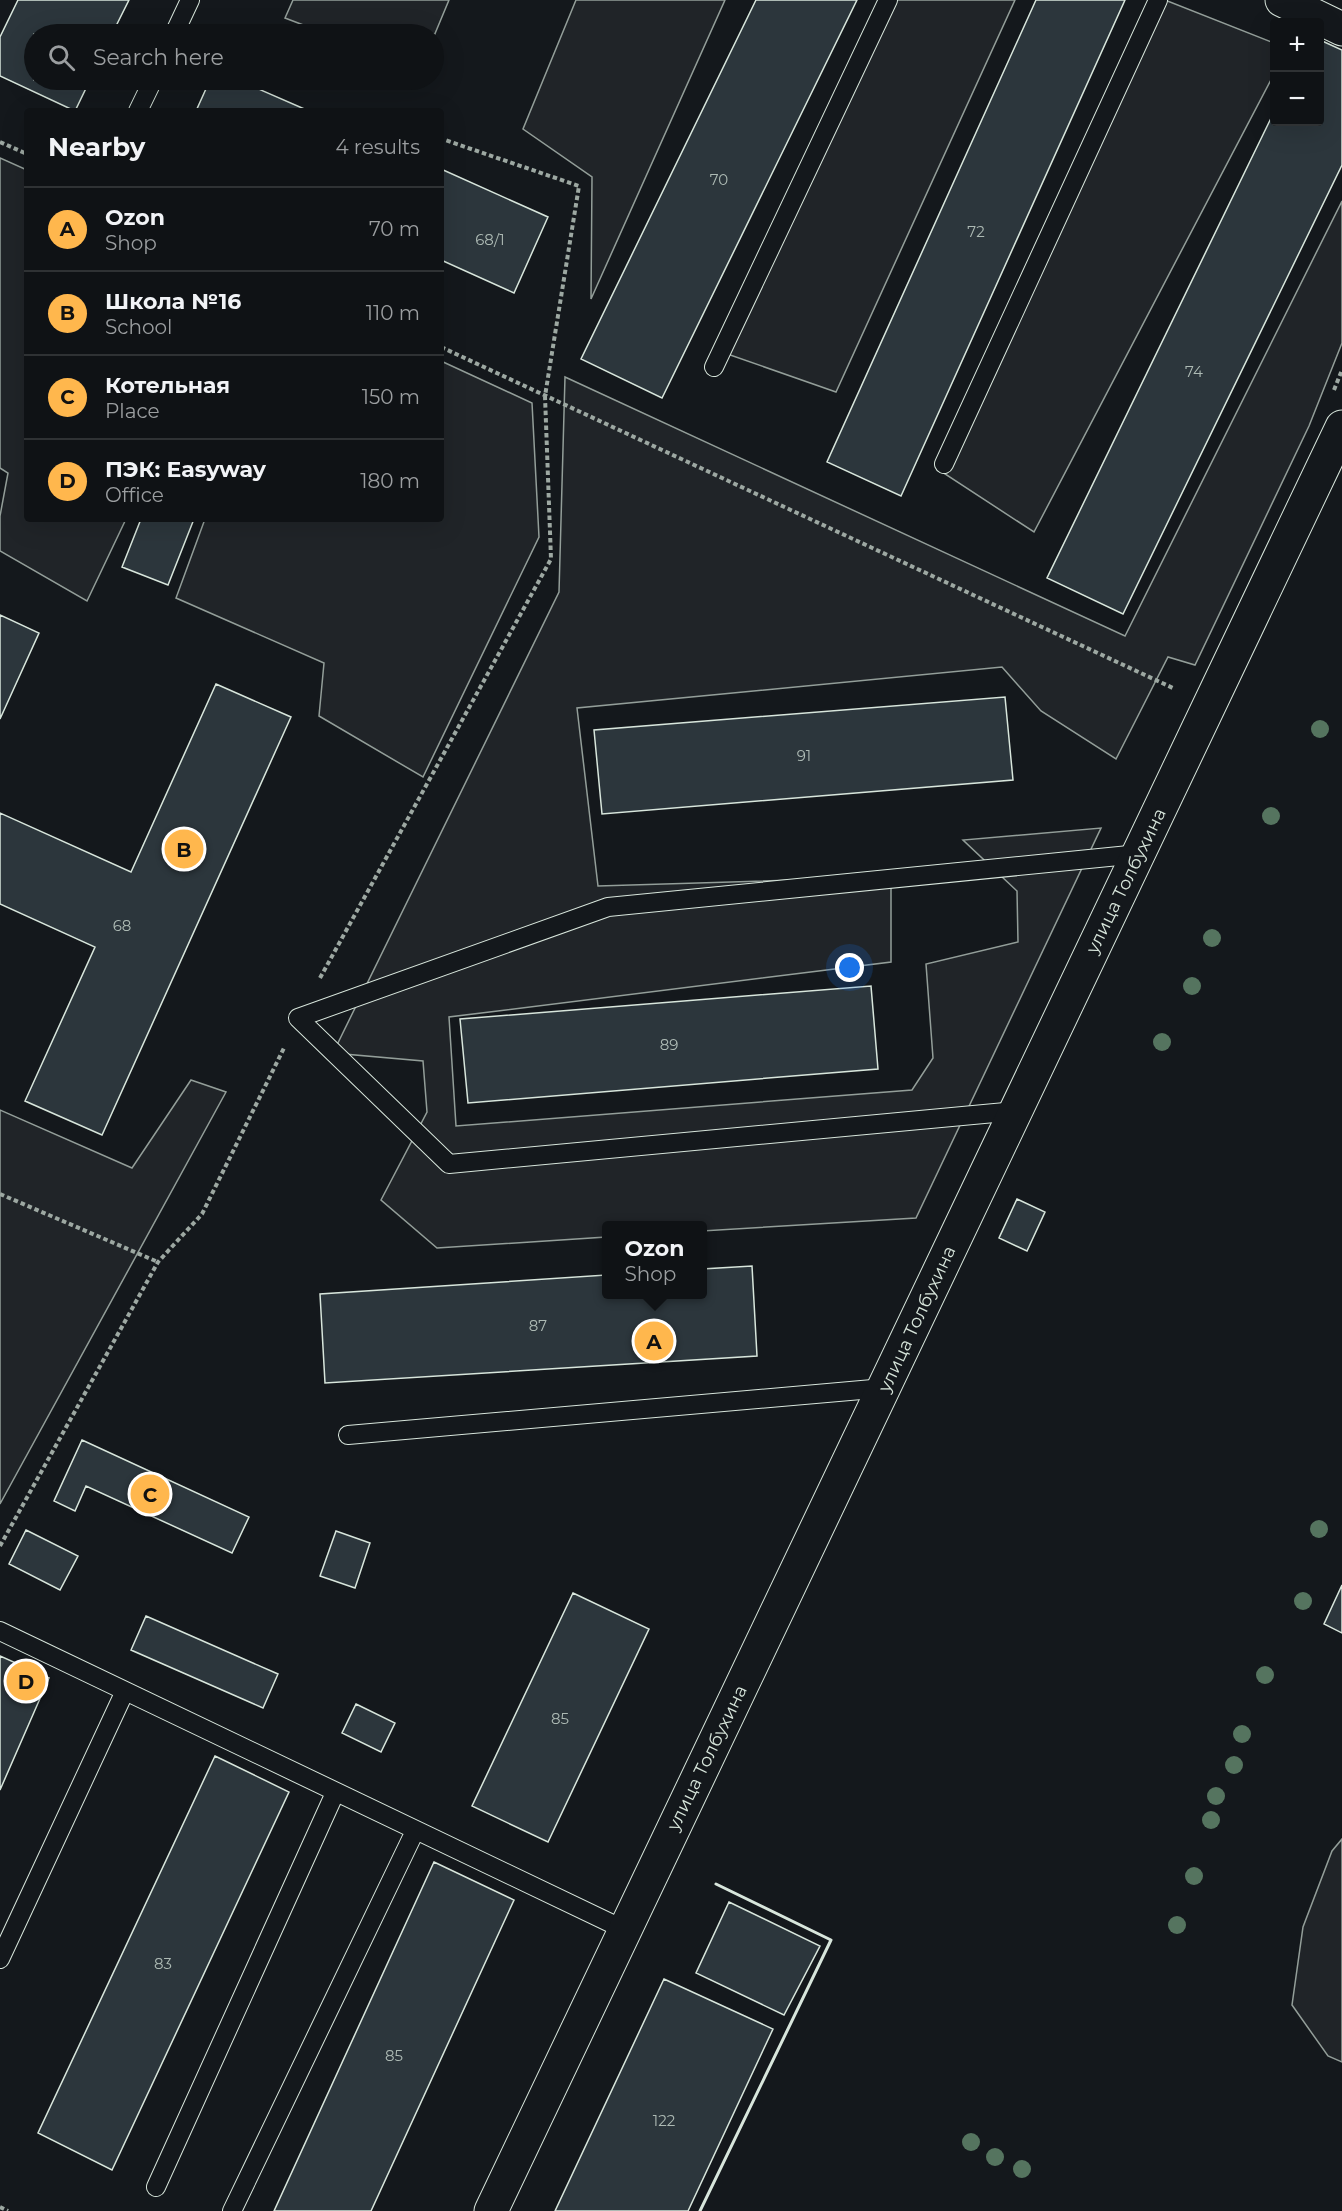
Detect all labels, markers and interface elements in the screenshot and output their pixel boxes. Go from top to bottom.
map controls [1270,18,1324,126]
button: + [1270,18,1324,72]
search box [24,24,444,90]
icon: search [45,41,78,74]
text: Search here [93,44,224,71]
button: − [1270,72,1324,126]
text: Nearby [48,131,145,163]
text: 4 results [335,135,420,159]
house number: 70 [710,170,728,189]
text: Ozon [105,204,165,231]
text: A [60,217,75,241]
text: 70 m [369,217,420,241]
house number: 72 [967,222,985,241]
house number: 68/1 [475,230,505,249]
text: Shop [105,231,157,255]
text: Школа №16 [105,288,241,315]
text: B [60,301,75,325]
text: 110 m [366,301,420,325]
text: School [105,315,172,339]
house number: 74 [1185,362,1203,381]
text: Котельная [105,372,230,399]
text: C [60,385,75,409]
text: 150 m [362,385,420,409]
text: Place [105,399,160,423]
text: ПЭК: Easyway [105,456,266,483]
text: D [59,469,76,493]
text: 180 m [360,469,420,493]
text: Office [105,483,164,507]
house number: 91 [797,746,811,765]
street label: улица Толбухина [1081,805,1171,958]
pin: B [164,826,204,872]
house number: 68 [113,916,131,935]
your location [835,953,864,982]
house number: 89 [660,1035,678,1054]
popup [602,1221,707,1299]
text: Ozon [625,1235,684,1262]
street label: улица Толбухина [873,1242,961,1397]
text: Shop [625,1262,676,1286]
house number: 87 [529,1316,547,1335]
pin: A [634,1318,674,1364]
pin: C [130,1472,170,1516]
pin: D [6,1658,46,1704]
street label: улица Толбухина [662,1682,752,1835]
house number: 85 [551,1709,569,1728]
house number: 83 [154,1954,172,1973]
house number: 85 [385,2046,403,2065]
house number: 122 [653,2111,675,2130]

